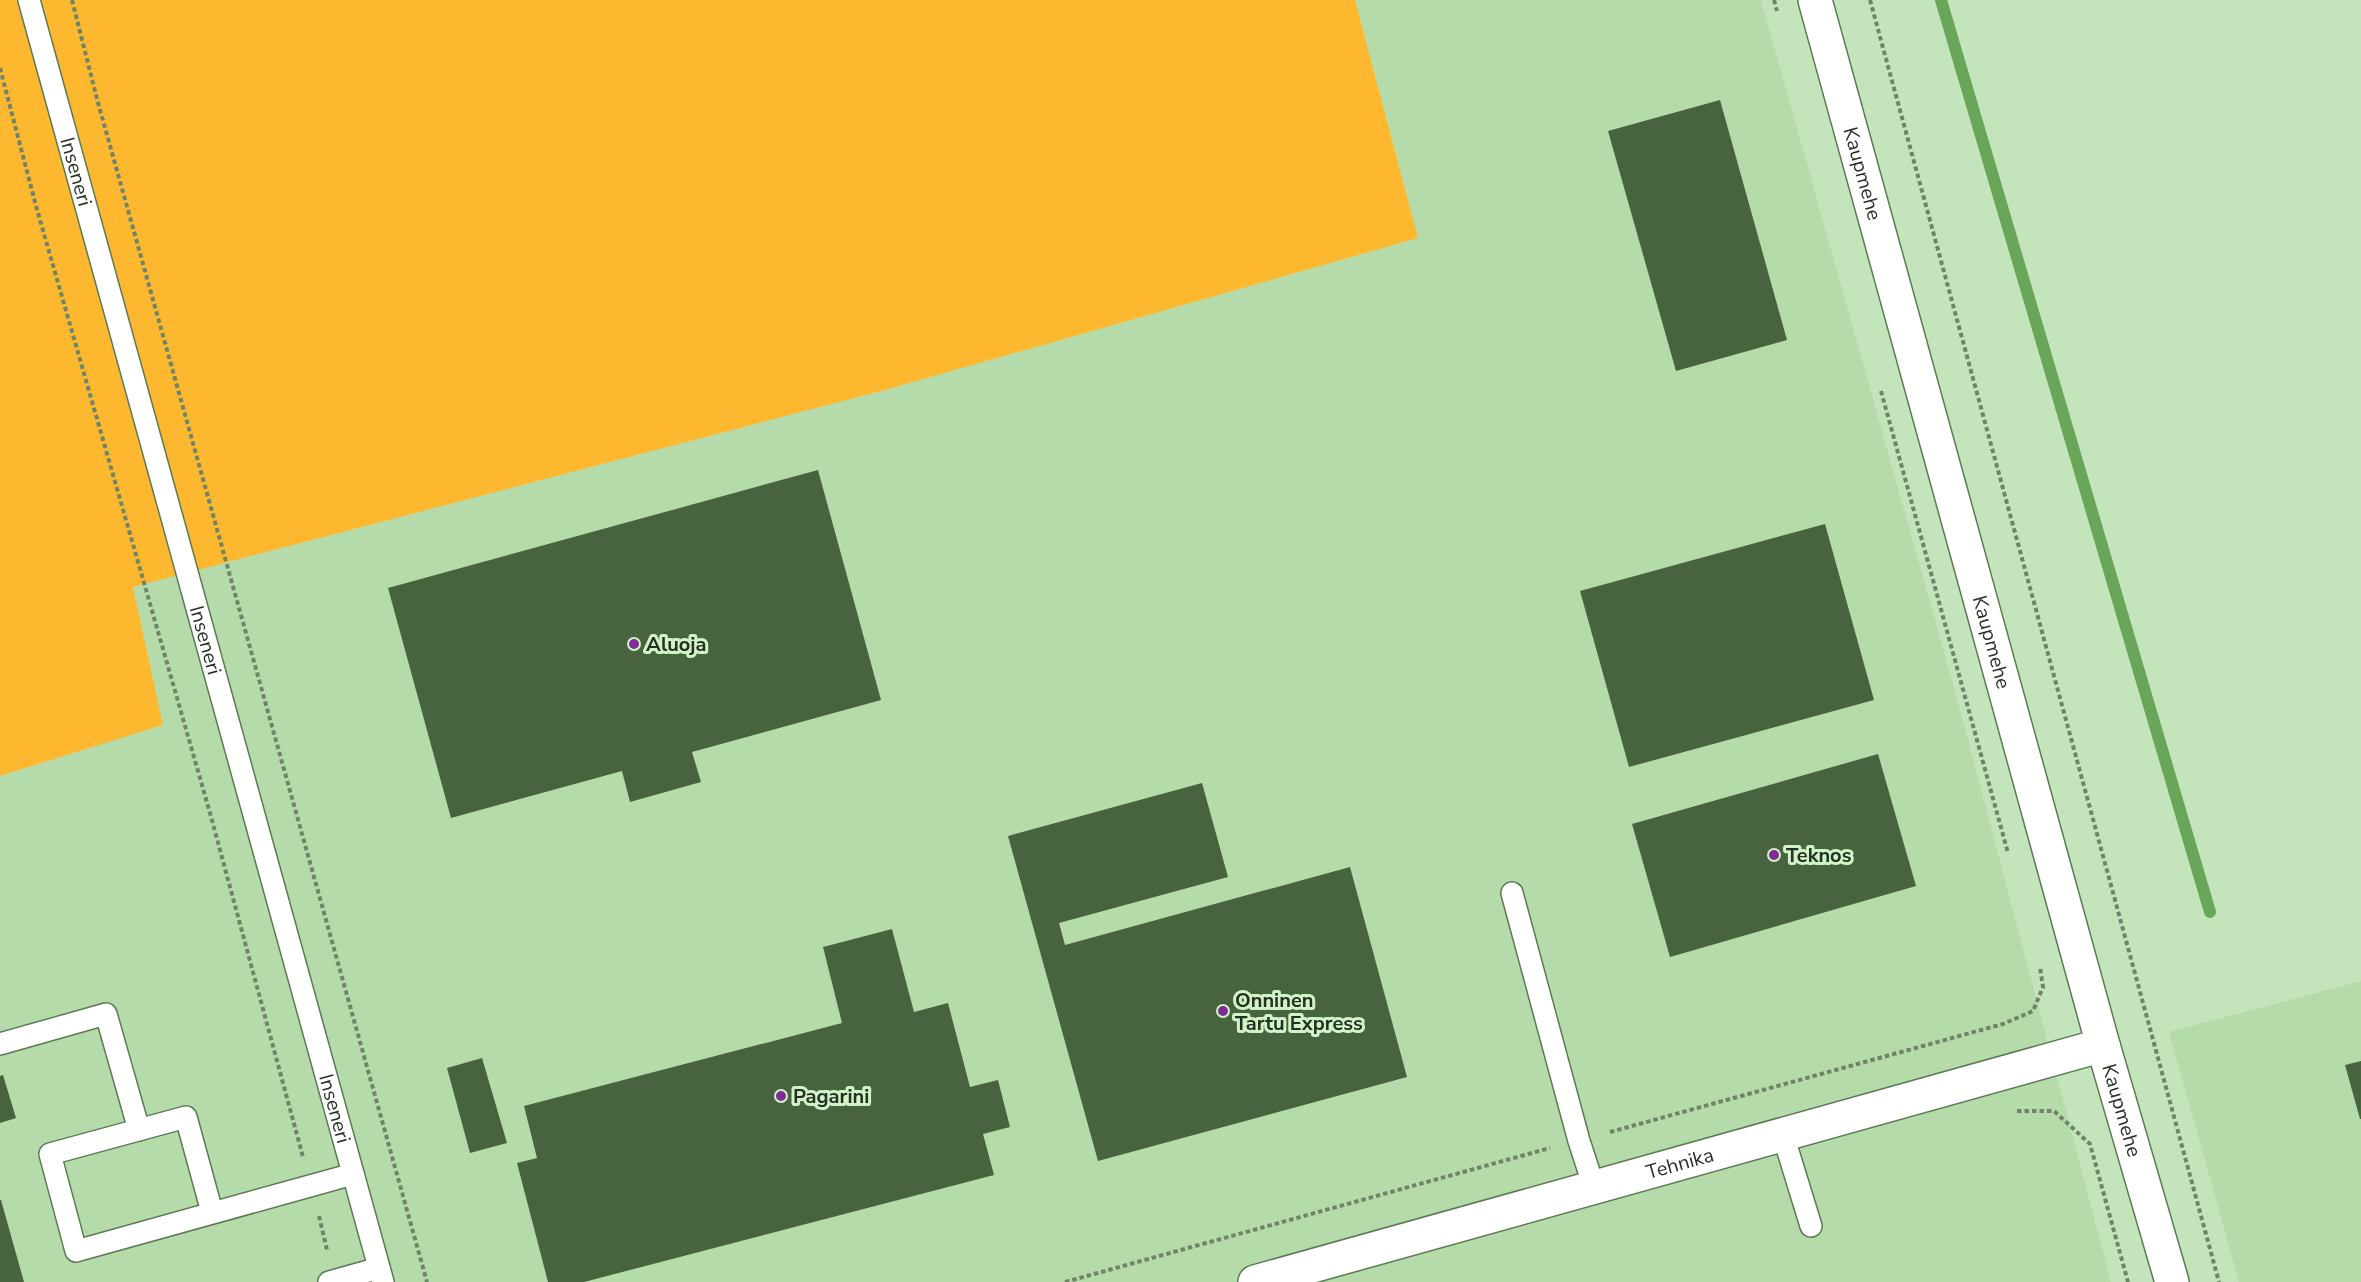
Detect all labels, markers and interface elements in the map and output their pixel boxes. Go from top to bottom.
street label: Kaupmehe [1837,124,1888,223]
street label: Inseneri [53,134,98,209]
street label: Kaupmehe [1966,592,2017,692]
street label: Inseneri [183,603,228,678]
place label: Aluoja [646,631,706,658]
marker: Aluoja [627,637,641,651]
place label: Teknos [1786,842,1852,869]
marker: Teknos [1767,848,1781,862]
place label: Onninen Tartu Express [1235,987,1363,1037]
marker: Onninen Tartu Express [1216,1004,1230,1018]
street label: Kaupmehe [2095,1061,2148,1160]
street label: Inseneri [312,1071,357,1146]
place label: Pagarini [793,1083,869,1110]
marker: Pagarini [774,1089,788,1103]
street label: Tehnika [1643,1141,1717,1186]

